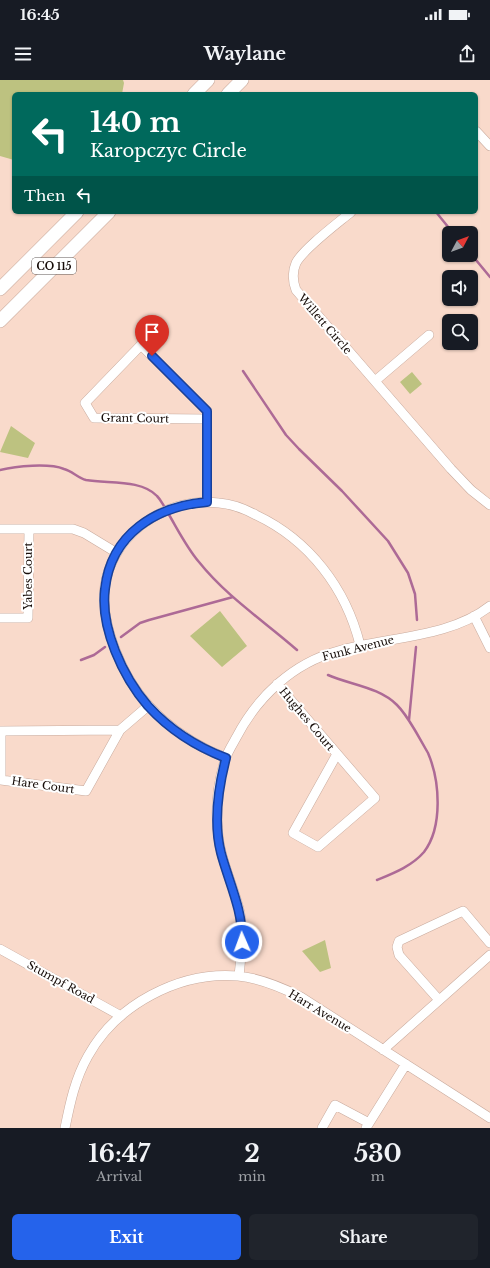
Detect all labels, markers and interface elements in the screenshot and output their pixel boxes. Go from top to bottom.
text: 16:45 [20,5,60,24]
icon: menu [12,43,34,65]
text: Waylane [204,43,286,65]
icon: share [456,43,478,65]
text: 140 m [90,105,180,140]
icon: left [24,108,76,160]
text: Karopczyc Circle [90,140,247,162]
icon: left [73,184,95,206]
text: Then [24,186,65,205]
north arrow [442,226,478,262]
map controls [442,226,478,350]
road number: CO 115 [32,258,76,274]
button: sound [442,270,478,306]
street label: Willett Circle [294,290,355,357]
button: search [442,314,478,350]
pin [135,315,169,356]
icon: arrive [141,321,163,343]
street label: Grant Court [101,410,170,426]
street label: Yabes Court [21,541,35,611]
street label: Funk Avenue [321,632,395,664]
street label: Hughes Court [276,684,338,754]
street label: Hare Court [11,774,76,796]
position arrow [221,921,263,963]
street label: Stumpf Road [25,958,98,1007]
street label: Harr Avenue [286,987,354,1035]
text: 16:47 [88,1139,150,1168]
text: 2 [244,1139,260,1168]
text: 530 [354,1139,402,1168]
text: Arrival [96,1168,142,1185]
text: min [238,1168,266,1185]
text: m [371,1168,385,1185]
button: Exit [12,1214,241,1260]
button: Share [249,1214,478,1260]

